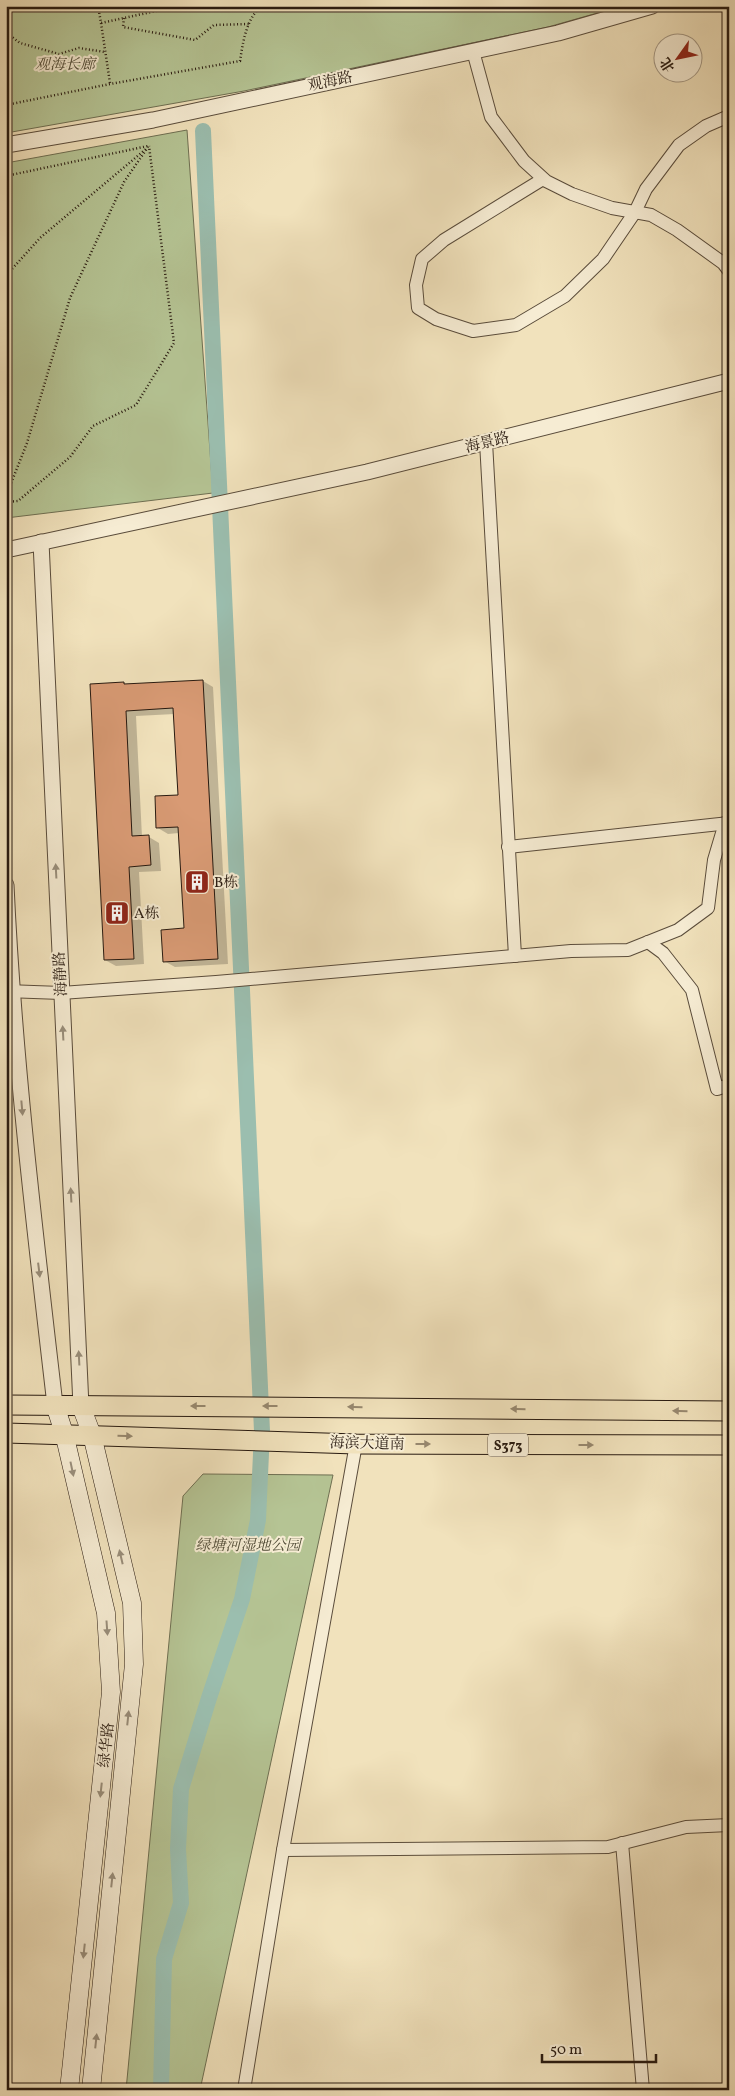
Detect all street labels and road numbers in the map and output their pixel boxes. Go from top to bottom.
street label: 观海路 [306,68,355,97]
street label: 海景路 [463,428,512,459]
street label: 海静路 [50,951,73,997]
street label: 海滨大道南 [329,1433,405,1456]
road number: S373 [488,1434,528,1456]
street label: 绿华路 [95,1722,120,1769]

